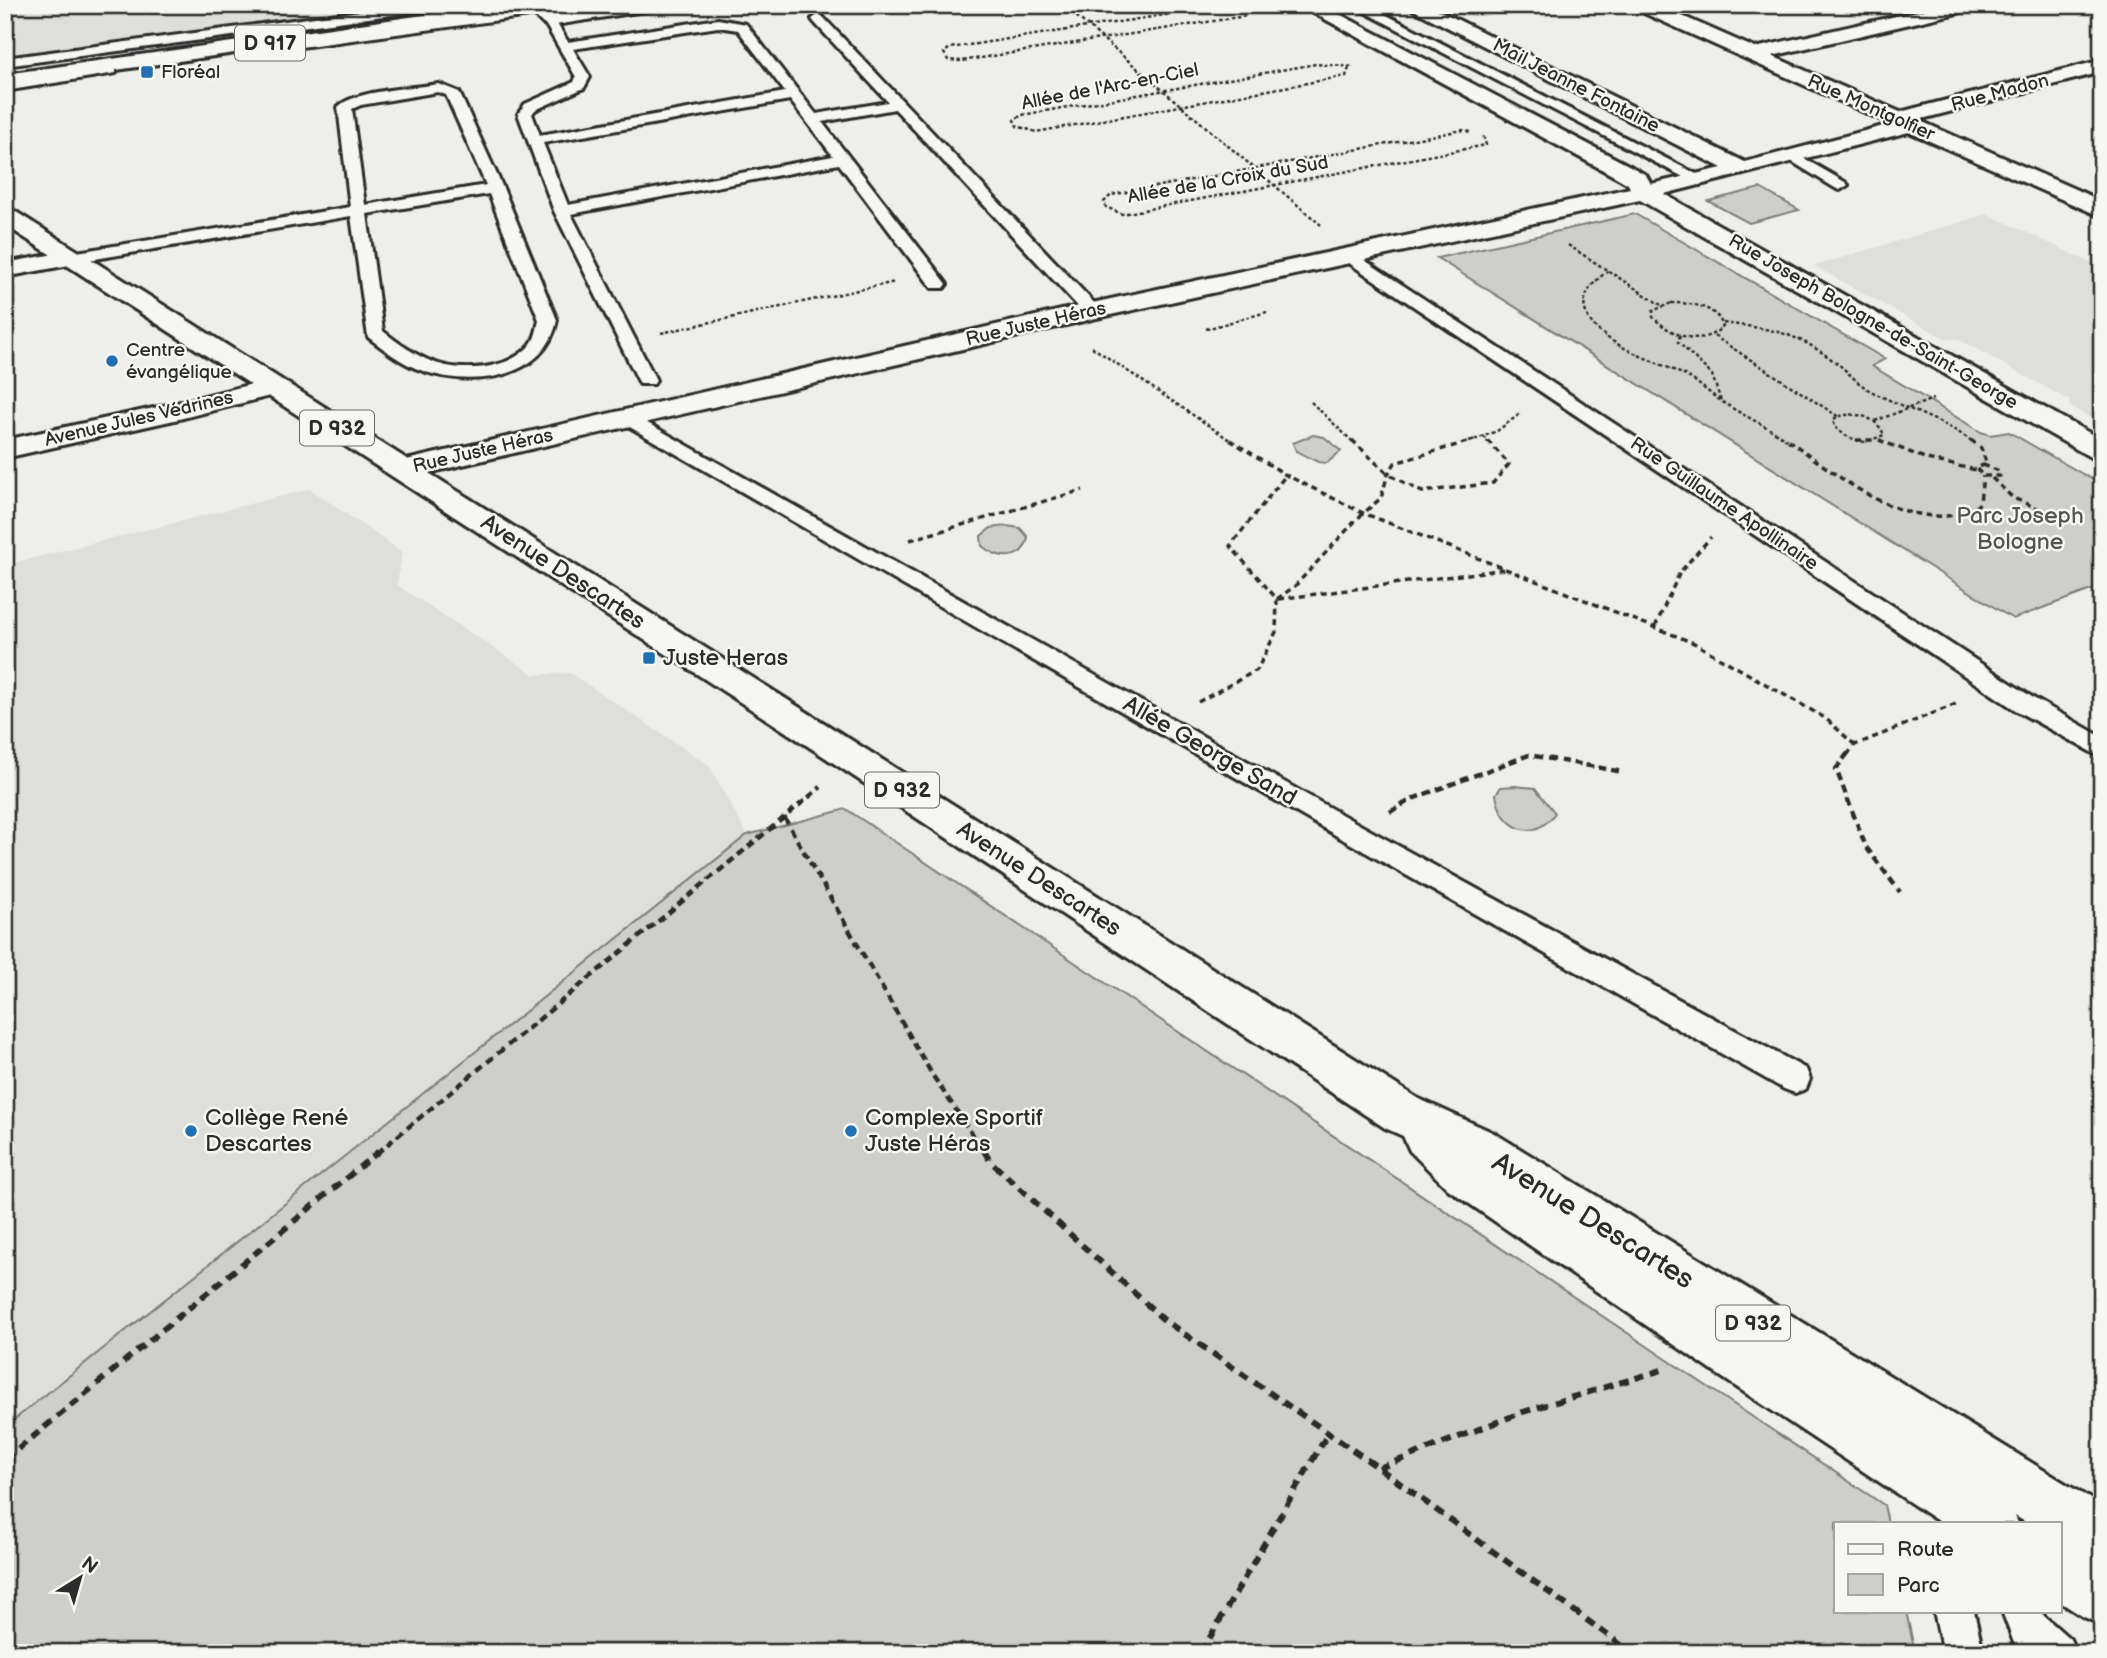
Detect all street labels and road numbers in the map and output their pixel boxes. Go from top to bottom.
road number: D 917 [235,26,305,60]
street label: Mail Jeanne Fontaine [1489,34,1663,138]
street label: Allée de l'Arc-en-Ciel [1019,59,1201,115]
street label: Rue Madon [1949,69,2051,117]
street label: Rue Montgolfier [1804,70,1939,147]
street label: Allée de la Croix du Sud [1126,151,1330,209]
street label: Rue Joseph Bologne-de-Saint-George [1724,230,2022,414]
street label: Rue Juste Héras [964,297,1108,351]
street label: Avenue Jules Védrines [42,386,236,452]
road number: D 932 [300,410,374,446]
street label: Rue Juste Héras [411,424,555,478]
street label: Rue Guillaume Apollinaire [1626,433,1822,575]
street label: Avenue Descartes [476,508,650,636]
street label: Allée George Sand [1118,690,1302,812]
road number: D 932 [865,772,939,808]
street label: Avenue Descartes [952,815,1126,943]
street label: Avenue Descartes [1486,1146,1700,1296]
road number: D 932 [1716,1306,1790,1340]

